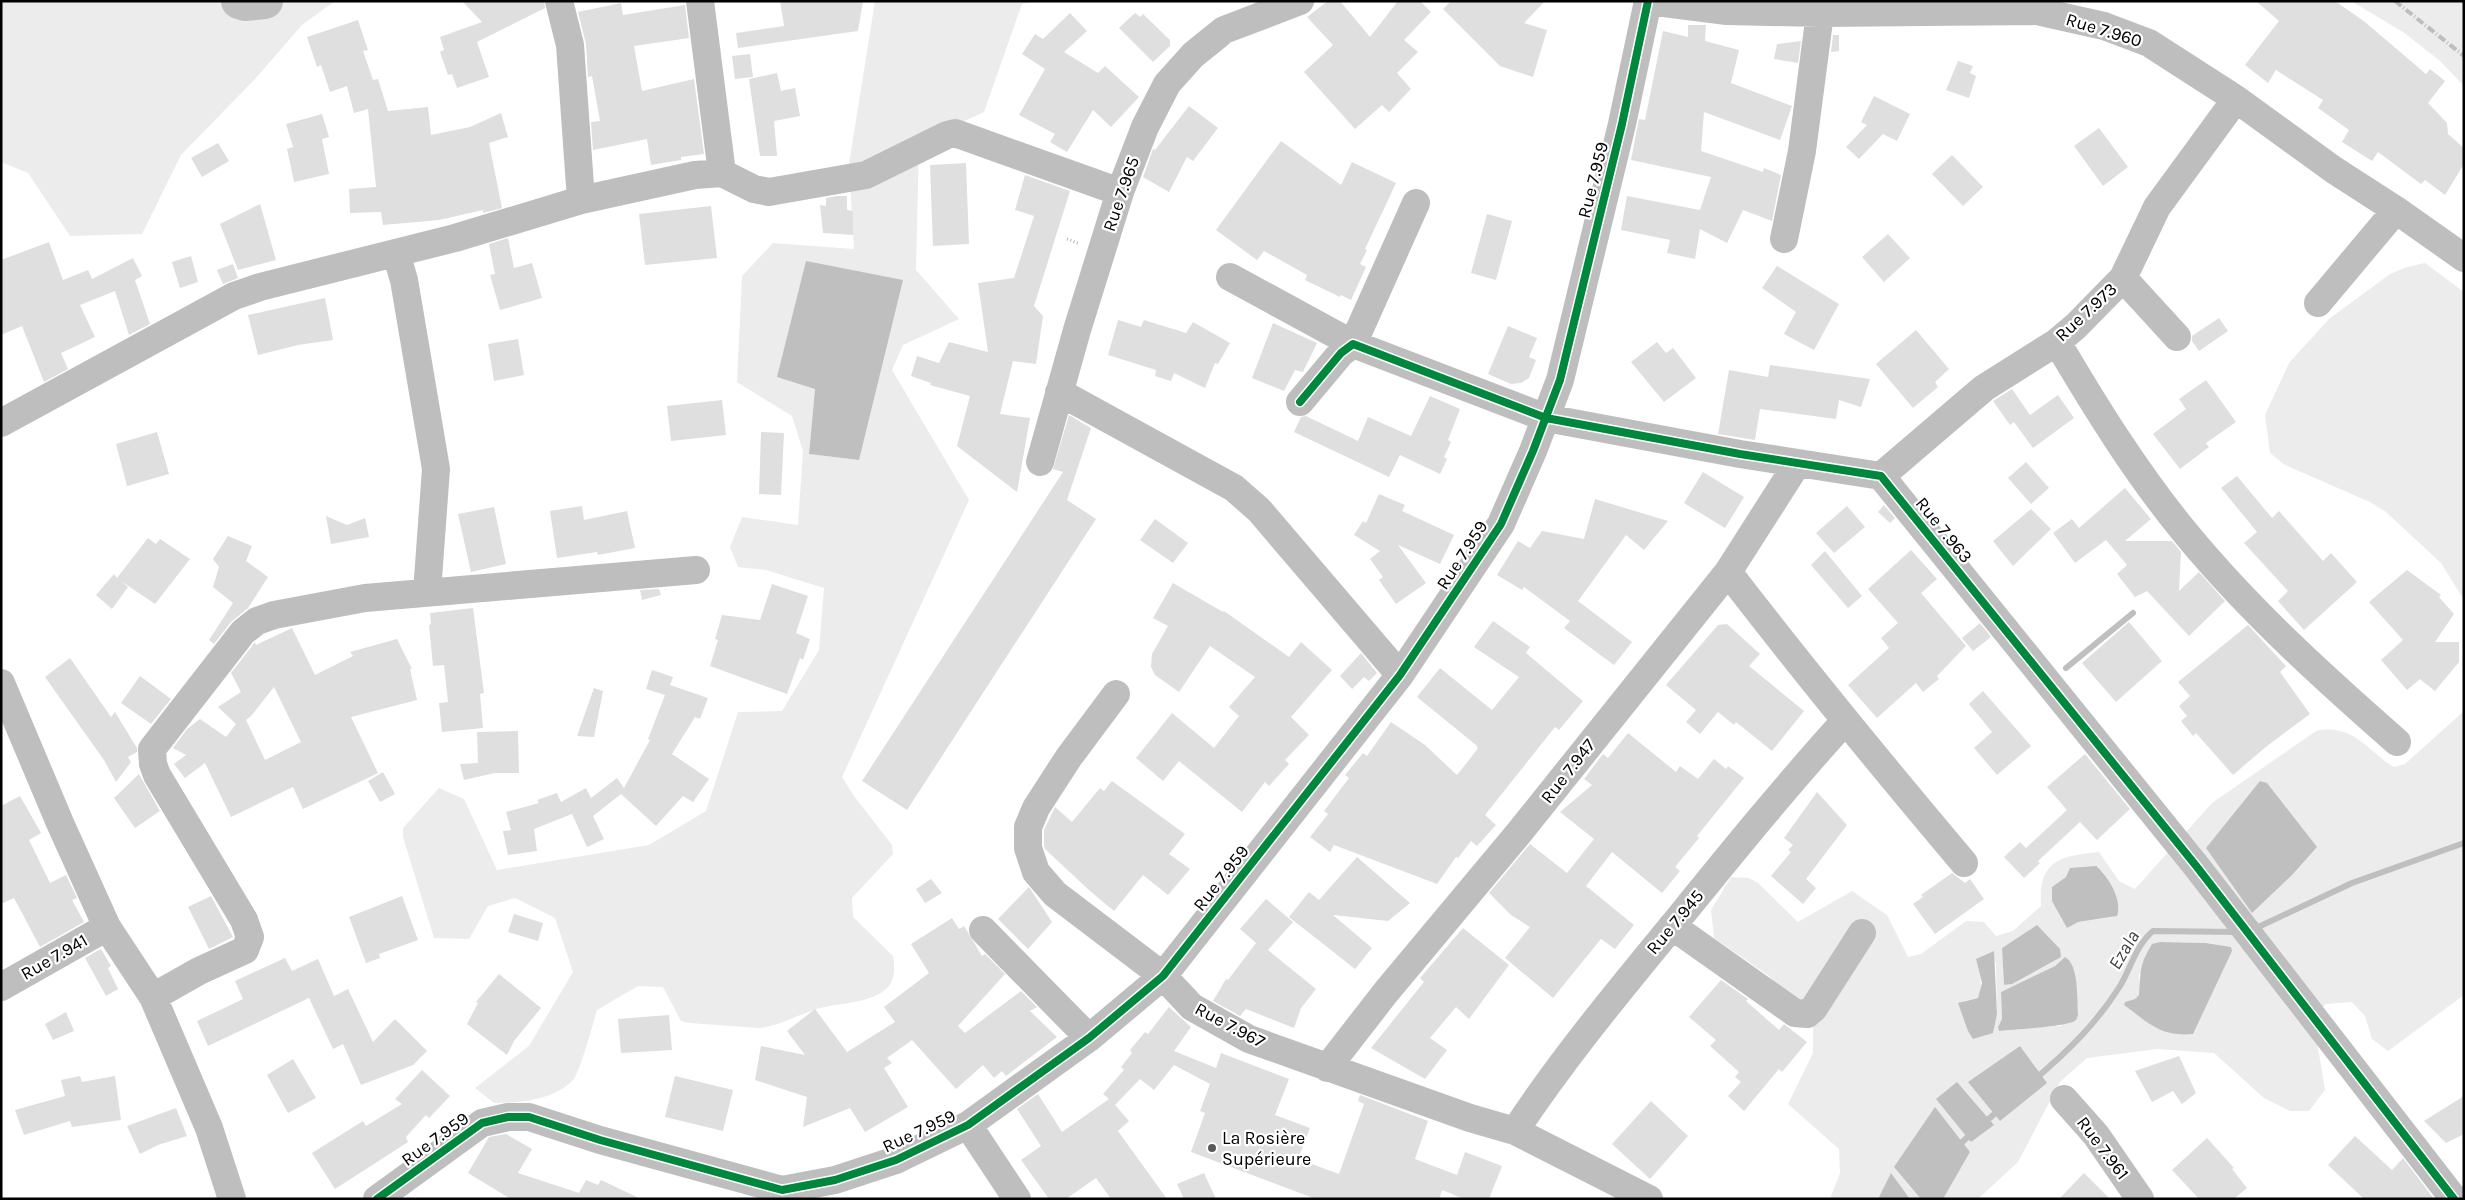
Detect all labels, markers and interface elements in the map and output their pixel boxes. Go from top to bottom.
street label: Rue 7.960 [2063,8,2145,52]
street label: Rue 7.959 [1573,139,1613,221]
street label: Rue 7.965 [1098,154,1144,234]
street label: Rue 7.973 [2050,278,2122,346]
street label: Rue 7.963 [1911,493,1977,567]
street label: Rue 7.959 [1431,516,1493,594]
street label: Rue 7.947 [1536,734,1600,808]
street label: Rue 7.959 [1188,840,1254,916]
street label: Rue 7.945 [1642,885,1708,959]
water label: Ezala [2104,926,2144,974]
street label: Rue 7.941 [17,929,91,985]
street label: Rue 7.967 [1191,997,1269,1053]
street label: Rue 7.959 [879,1105,959,1157]
street label: Rue 7.959 [397,1107,473,1171]
street label: Rue 7.961 [2072,1112,2134,1184]
place label: La Rosière Supérieure [1222,1127,1311,1170]
marker: La Rosière Supérieure [1206,1142,1218,1154]

